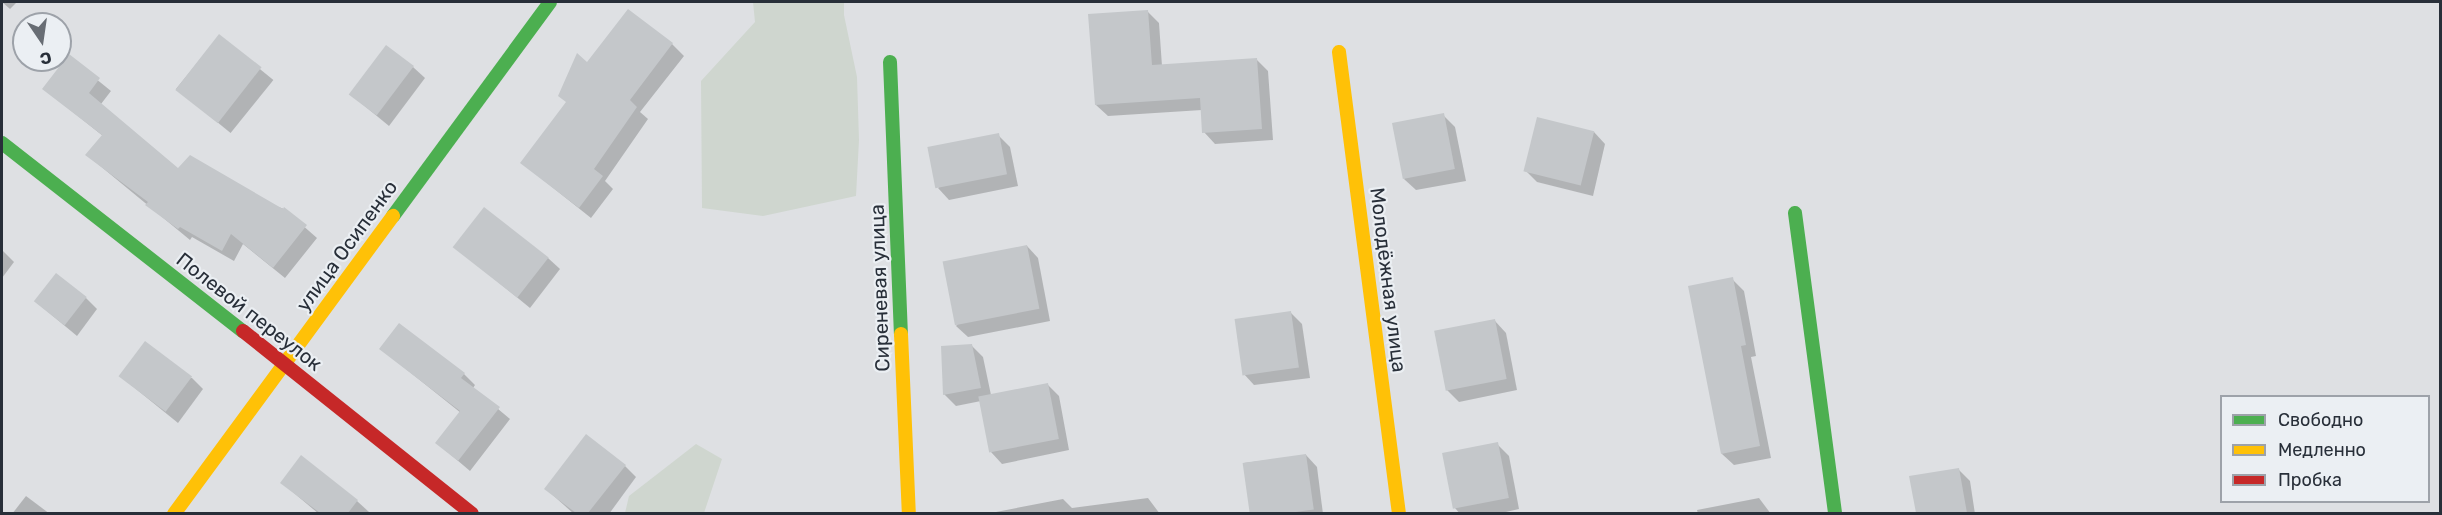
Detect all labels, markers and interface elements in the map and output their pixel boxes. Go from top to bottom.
north arrow [12,12,72,72]
text: С [38,48,53,69]
street label: улица Осипенко [291,176,403,316]
street label: Молодёжная улица [1365,186,1411,374]
street label: Сиреневая улица [865,204,895,372]
street label: Полевой переулок [171,248,327,376]
legend [2220,395,2430,503]
text: Свободно [2278,409,2363,431]
text: Медленно [2278,439,2366,461]
text: Пробка [2278,469,2342,491]

